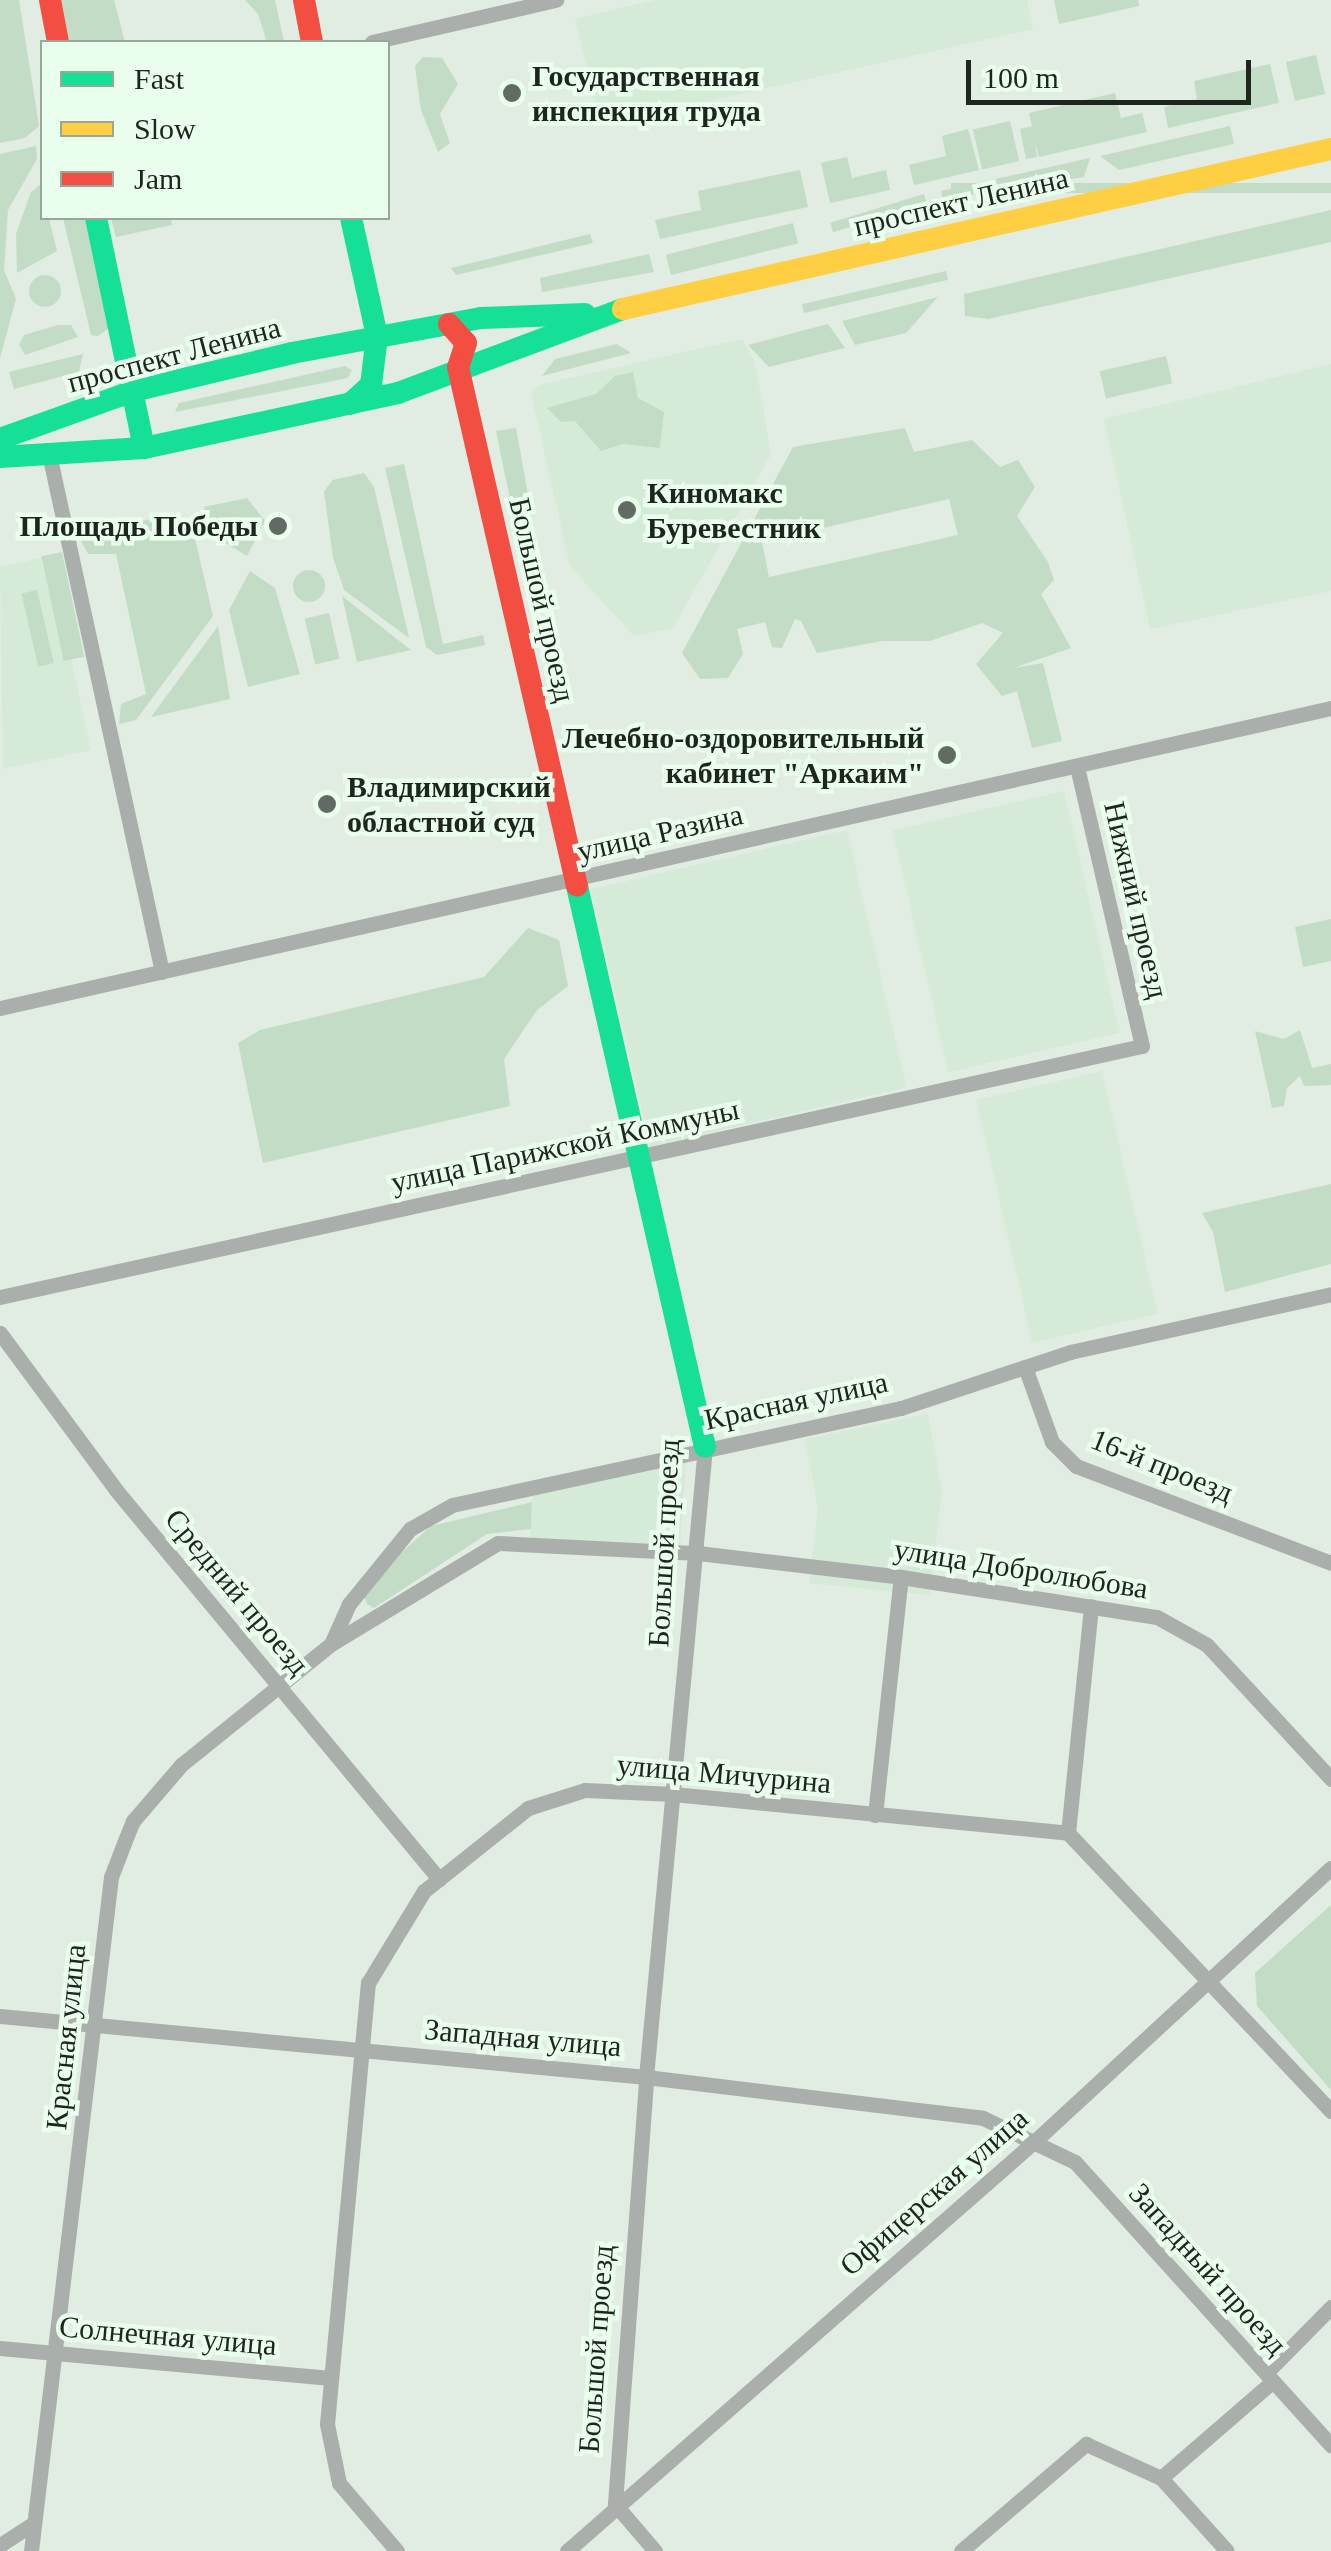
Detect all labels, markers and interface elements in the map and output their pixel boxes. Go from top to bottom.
legend [40,40,390,220]
scale bar [971,40,1256,102]
place label: Государственная инспекция труда [532,58,761,128]
text: 100 m [983,61,1059,94]
text: Fast [134,62,184,95]
marker: Государственная инспекция труда [501,82,523,104]
text: Slow [134,112,196,145]
street label: проспект Ленина [850,160,1072,244]
text: Jam [134,162,182,195]
street label: проспект Ленина [63,309,285,401]
place label: Киномакс Буревестник [647,475,821,546]
street label: Большой проезд [501,494,583,706]
marker: Киномакс Буревестник [616,499,638,521]
place label: Площадь Победы [20,508,258,544]
marker: Площадь Победы [267,515,289,537]
place label: Лечебно-оздоровительный кабинет "Аркаим" [562,720,924,790]
marker: Лечебно-оздоровительный кабинет "Аркаим" [934,742,960,768]
place label: Владимирский областной суд [347,769,551,840]
marker: Владимирский областной суд [316,793,338,815]
street label: улица Разина [574,796,746,870]
street label: Нижний проезд [1096,798,1176,1002]
street label: улица Парижской Коммуны [388,1092,742,1200]
street label: Красная улица [701,1364,891,1438]
street label: 16-й проезд [1086,1421,1238,1511]
street label: Большой проезд [641,1438,687,1648]
street label: Средний проезд [157,1502,317,1682]
street label: улица Добролюбова [891,1531,1151,1607]
street label: улица Мичурина [615,1747,833,1801]
street label: Красная улица [38,1942,94,2132]
street label: Западная улица [423,2011,623,2065]
street label: Офицерская улица [833,2100,1035,2284]
street label: Западный проезд [1121,2176,1295,2362]
street label: Большой проезд [571,2244,621,2454]
street label: Солнечная улица [58,2309,278,2363]

